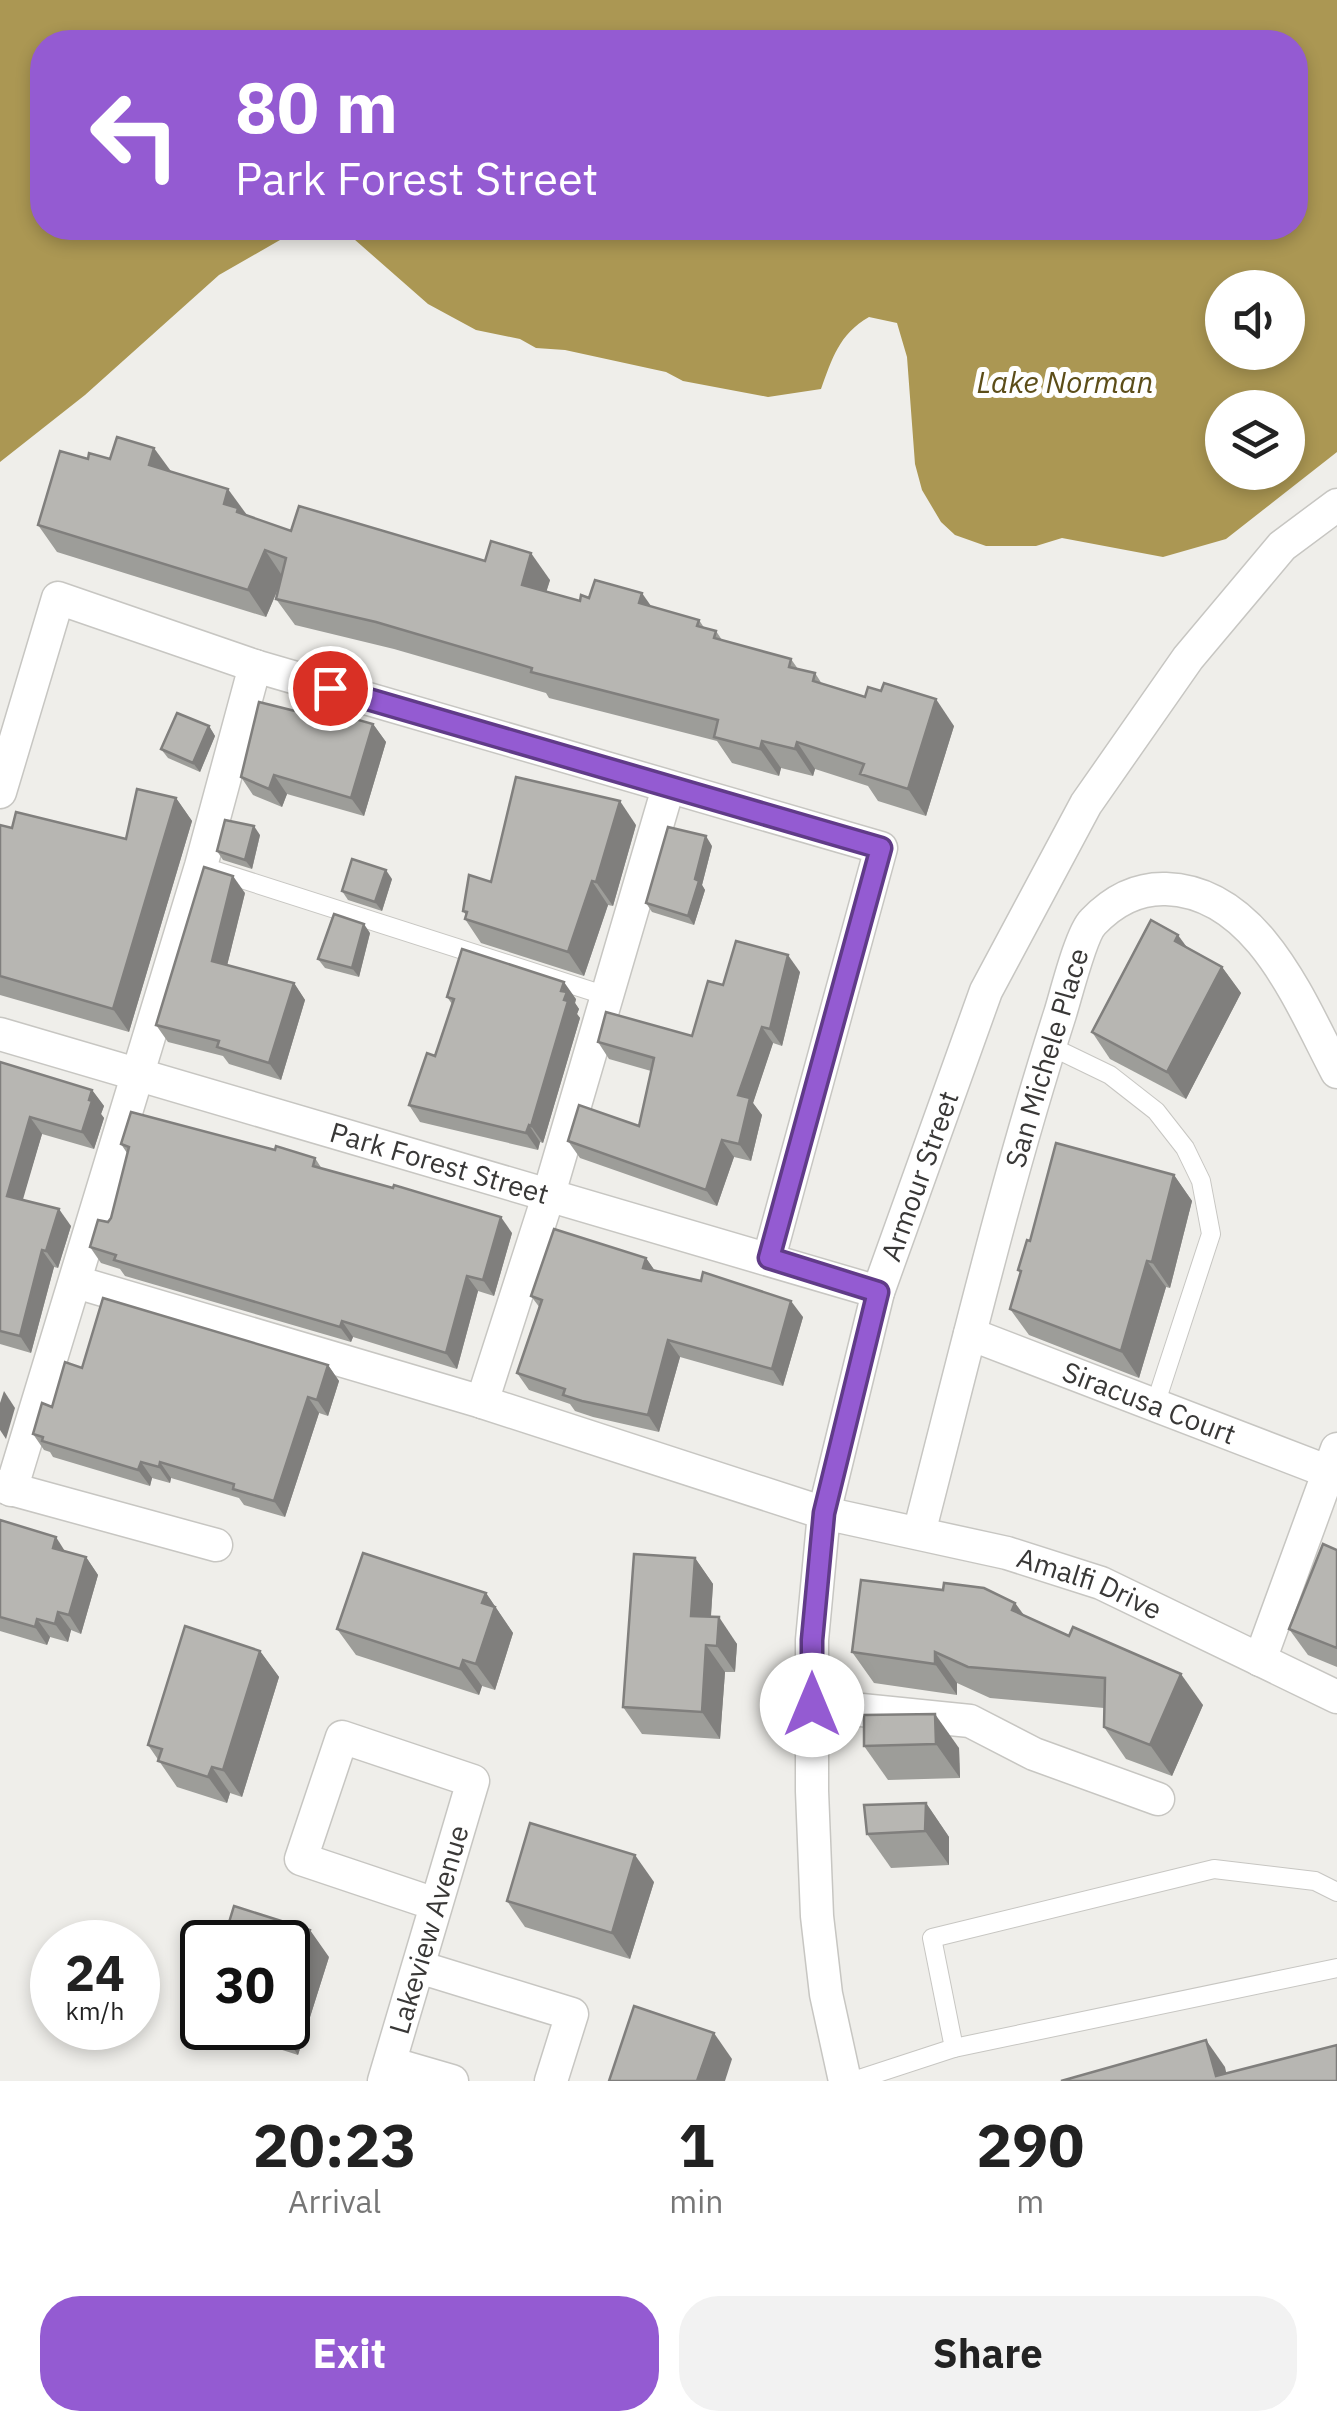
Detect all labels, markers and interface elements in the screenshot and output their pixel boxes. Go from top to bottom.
text: 80 m [235,61,398,152]
icon: left [70,70,200,200]
text: Park Forest Street [235,149,598,207]
map controls [1205,270,1305,490]
button: sound [1205,270,1305,370]
water label: Lake Norman [977,362,1153,401]
button: layers [1205,390,1305,490]
pin [288,646,373,731]
icon: arrive [303,661,358,716]
street label: San Michele Place [996,943,1097,1172]
street label: Armour Street [872,1086,967,1266]
street label: Park Forest Street [326,1113,553,1212]
street label: Siracusa Court [1057,1352,1241,1452]
street label: Amalfi Drive [1012,1538,1168,1628]
position arrow [760,1653,864,1757]
street label: Lakeview Avenue [380,1821,477,2038]
speed limit sign: 30 [180,1920,310,2050]
text: 24 [65,1940,125,2005]
text: km/h [66,1994,124,2027]
text: 20:23 [253,2105,417,2184]
text: 1 [678,2105,714,2184]
text: 290 [976,2105,1084,2184]
text: Arrival [288,2180,381,2222]
text: min [669,2180,723,2222]
text: m [1016,2180,1044,2222]
button: Exit [40,2296,659,2411]
button: Share [679,2296,1297,2411]

